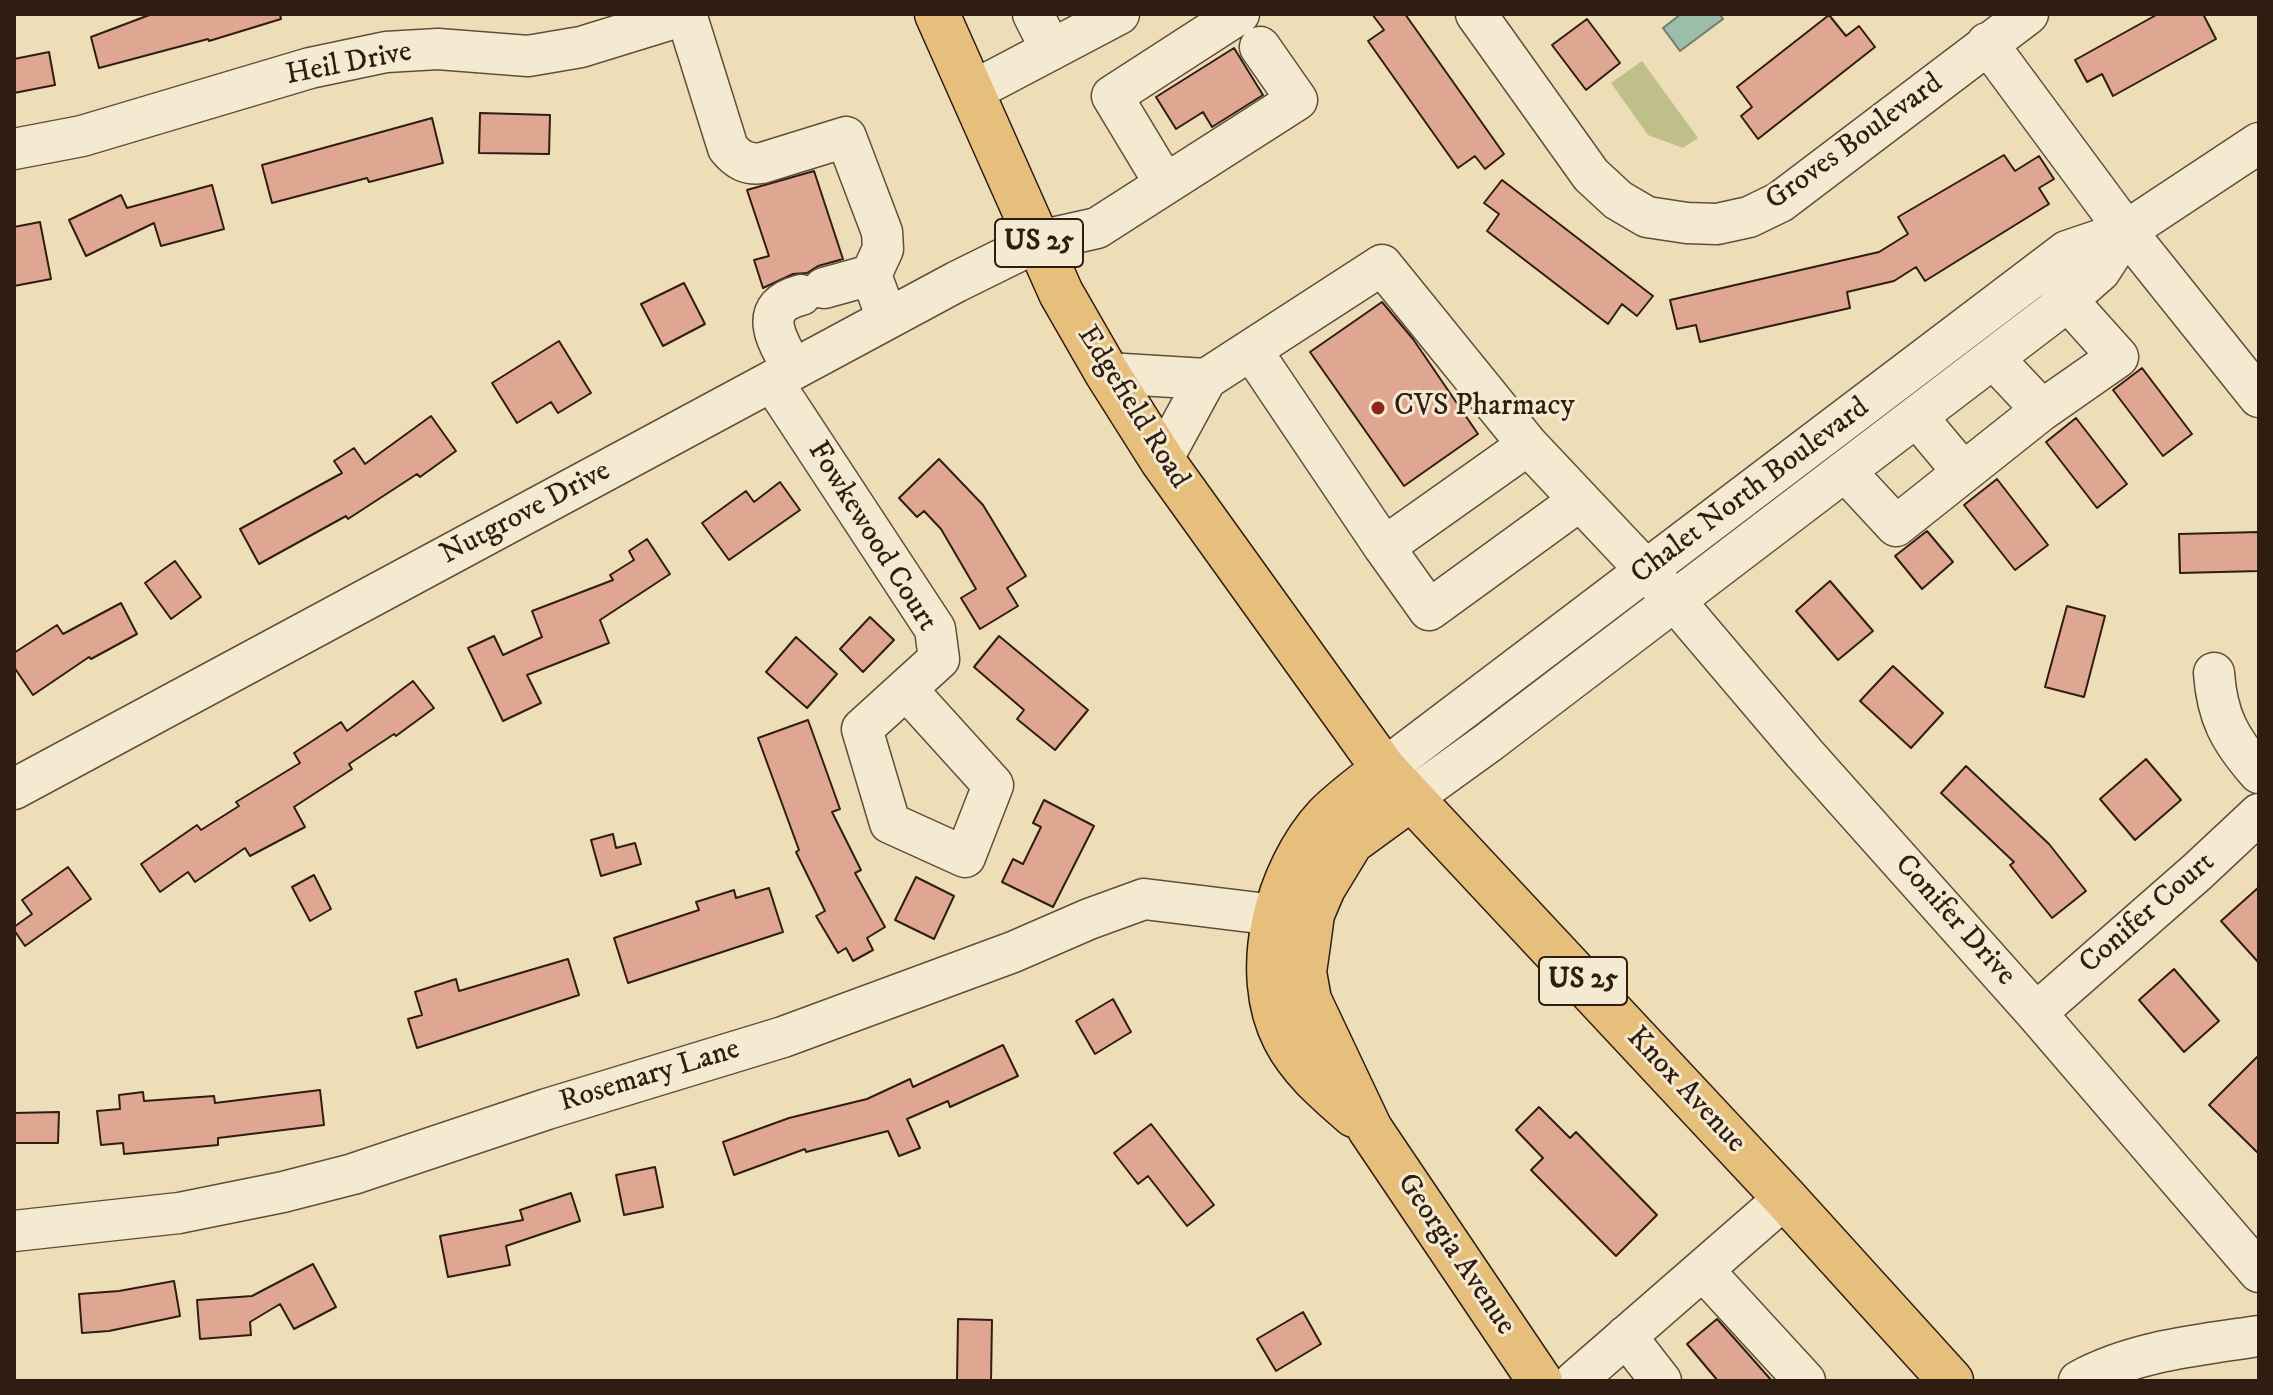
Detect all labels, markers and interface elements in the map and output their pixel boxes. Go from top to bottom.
street label: Heil Drive [283,35,415,95]
street label: Groves Boulevard [1759,67,1951,219]
road number: US 25 [995,219,1083,267]
street label: Edgefield Road [1068,320,1196,496]
place label: CVS Pharmacy [1394,390,1575,426]
street label: Chalet North Boulevard [1625,391,1877,593]
marker: CVS Pharmacy [1369,399,1387,417]
street label: Fowkewood Court [798,435,944,639]
street label: Nutgrove Drive [435,454,617,574]
street label: Conifer Court [2073,846,2223,982]
street label: Conifer Drive [1886,848,2022,994]
road number: US 25 [1539,957,1627,1005]
street label: Knox Avenue [1618,1021,1752,1161]
street label: Rosemary Lane [556,1033,744,1121]
street label: Georgia Avenue [1388,1167,1522,1343]

